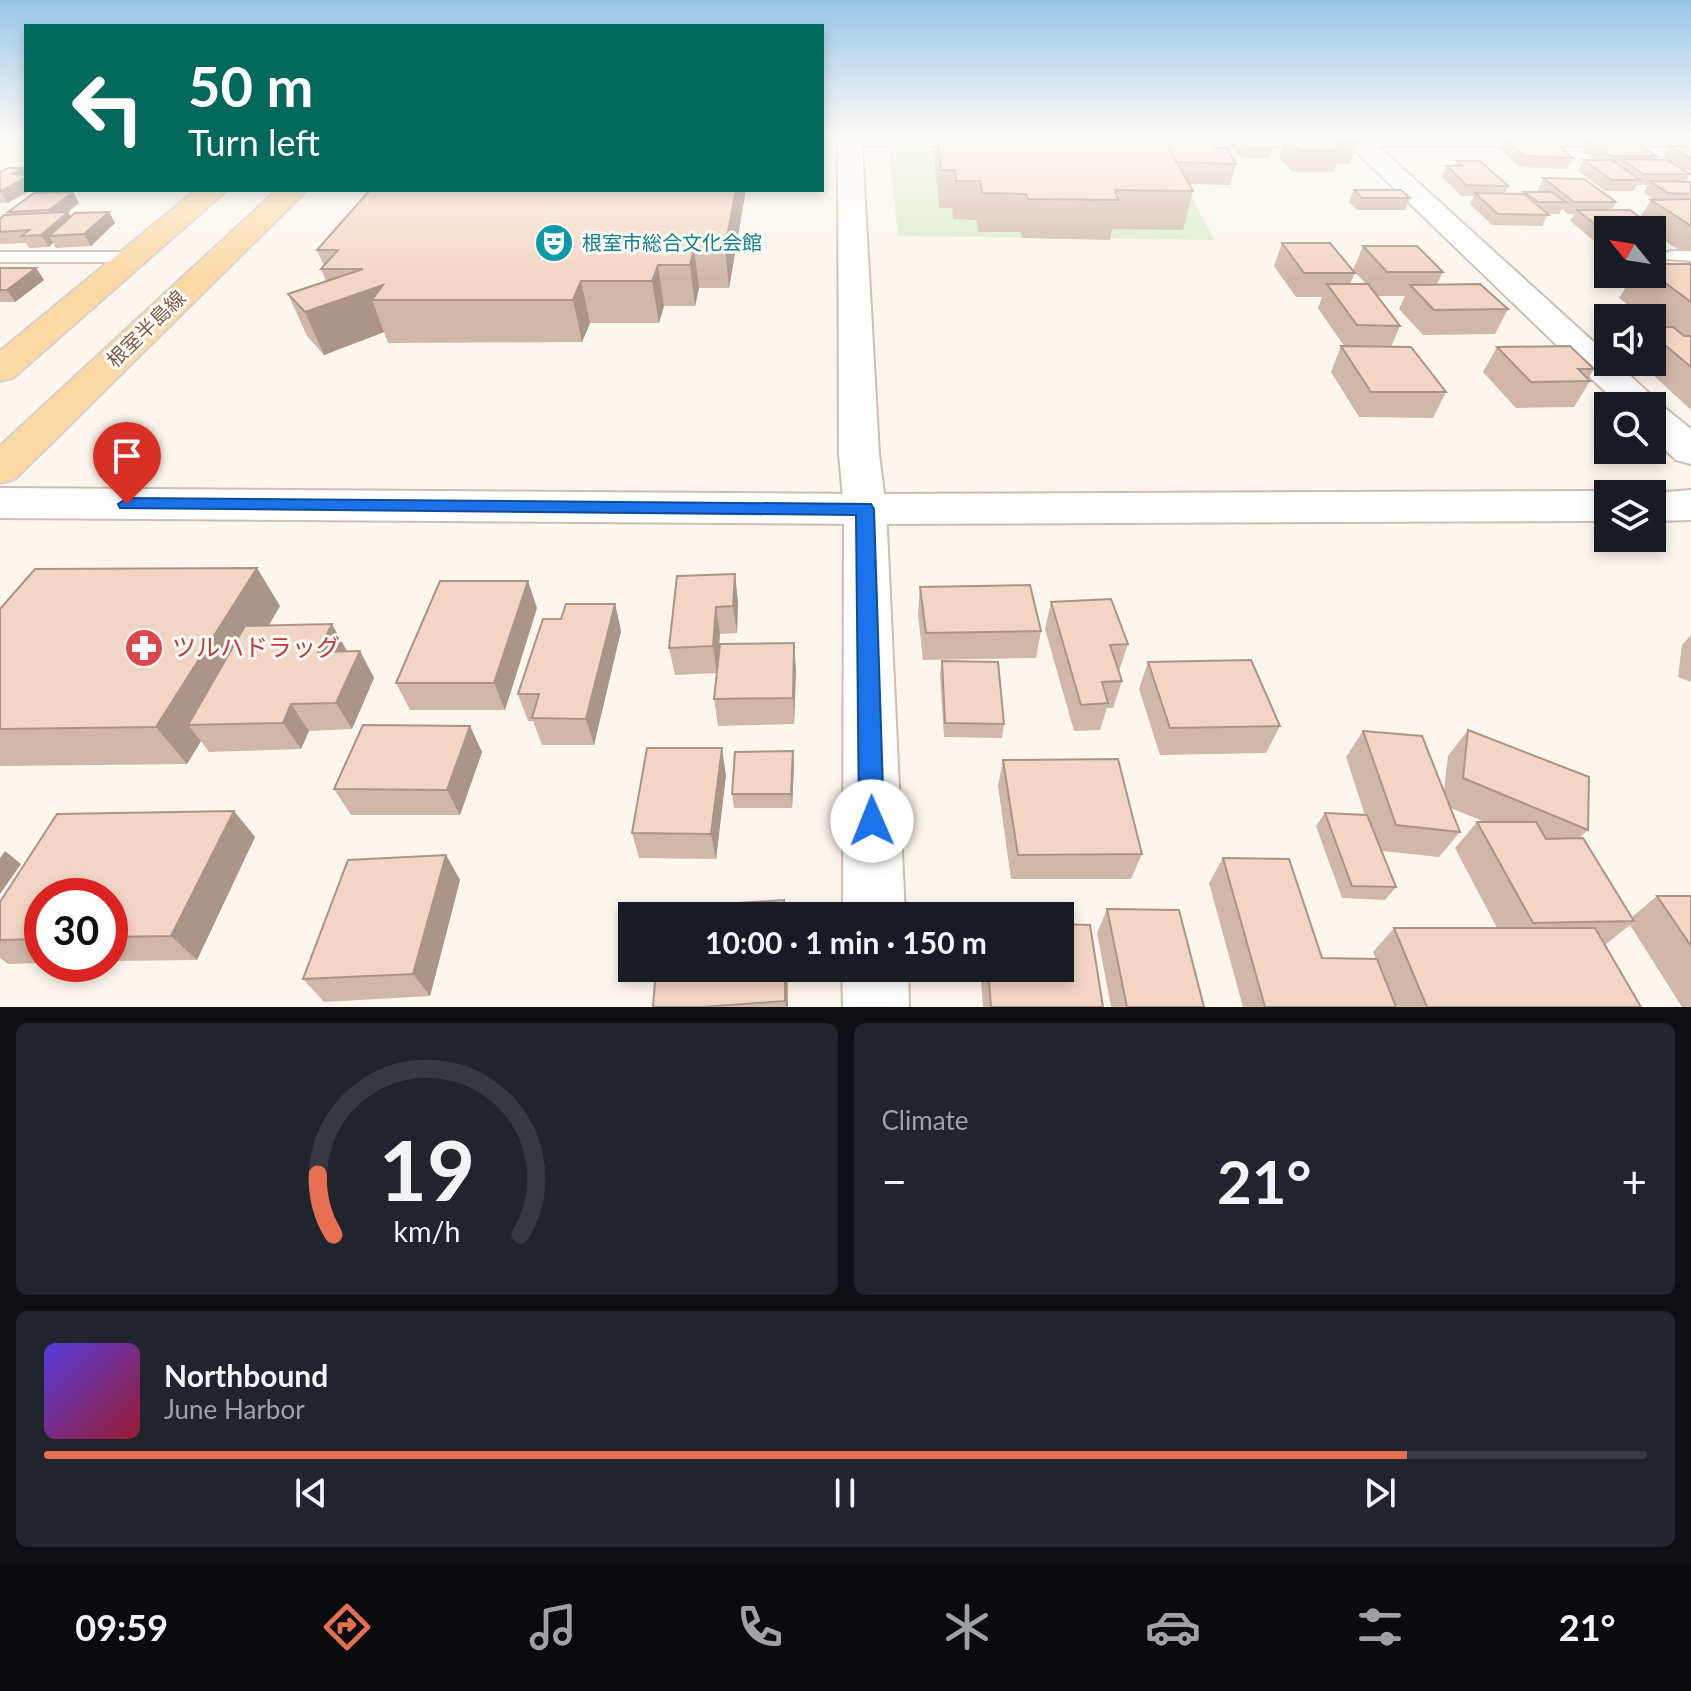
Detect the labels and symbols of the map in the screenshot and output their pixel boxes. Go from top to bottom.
north arrow [1594,216,1666,288]
theatre icon: 根室市総合文化会館 [533,222,575,264]
place label: 根室市総合文化会館 [582,230,762,254]
street label: 根室半島線 [101,285,190,372]
pin [93,422,161,504]
pharmacy icon: ツルハドラッグ [123,627,165,669]
place label: ツルハドラッグ [172,632,340,661]
position arrow [830,779,914,863]
speed limit sign: 30 [24,878,128,982]

